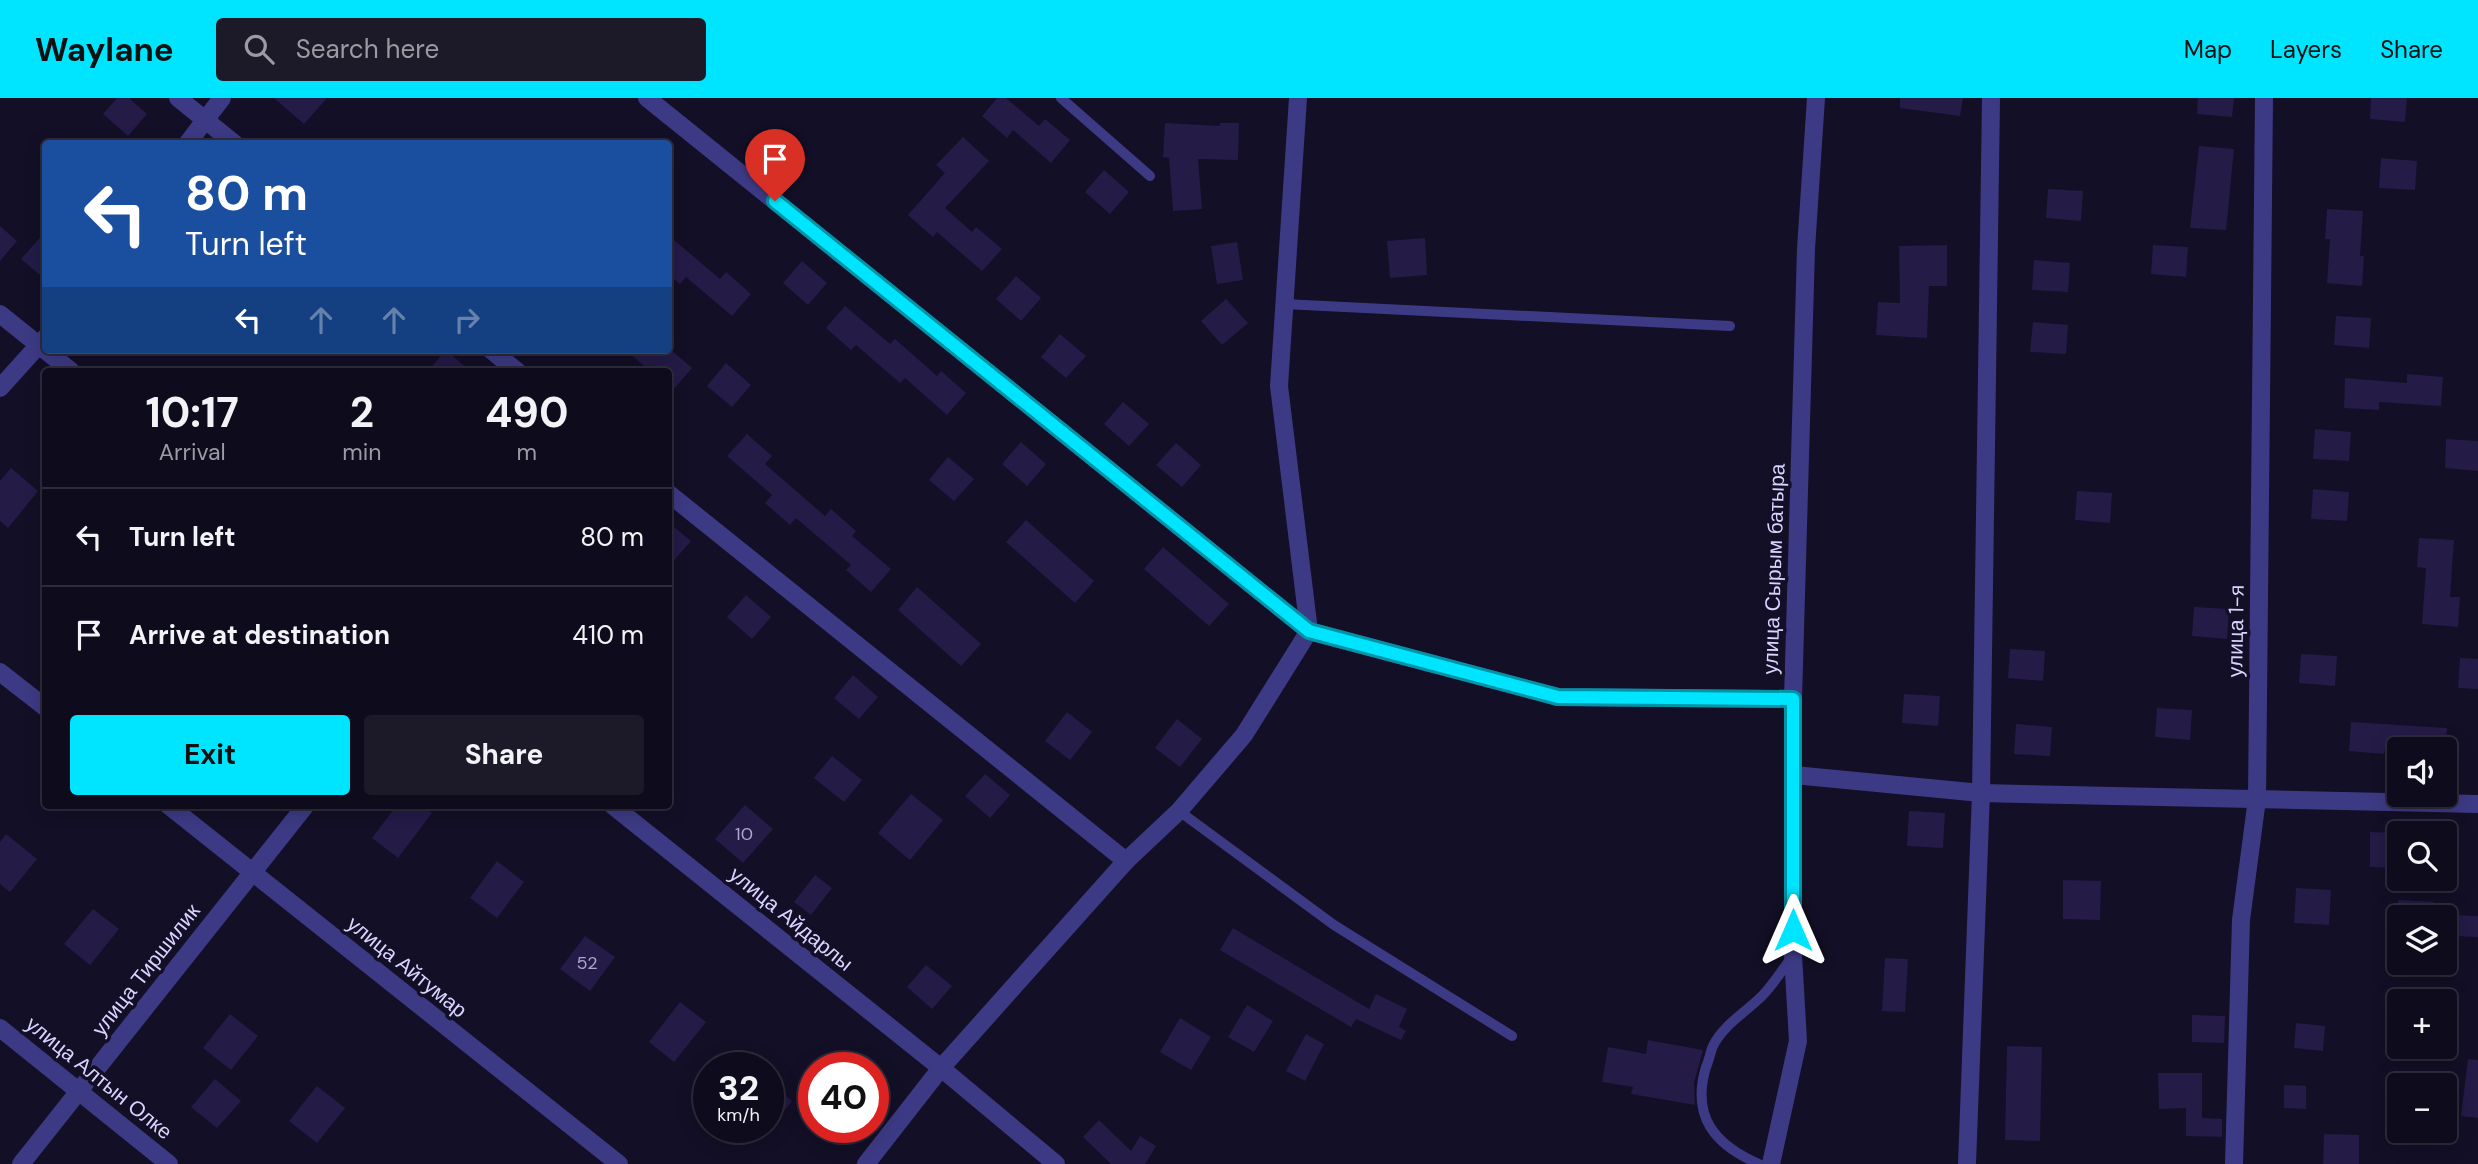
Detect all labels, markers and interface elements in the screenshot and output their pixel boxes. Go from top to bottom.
search box [216,18,706,81]
text: Waylane [35,28,174,71]
icon: search [240,30,278,68]
text: Search here [296,32,439,66]
text: Map [2184,34,2232,65]
text: Layers [2270,34,2342,65]
text: Share [2380,34,2443,65]
pin [745,129,805,201]
icon: arrive [756,140,794,178]
text: 80 m [185,161,308,225]
icon: left [70,168,161,259]
text: Turn left [185,223,307,265]
icon: left [229,301,267,339]
icon: ahead [302,301,340,339]
icon: ahead [375,301,413,339]
icon: right [448,301,486,339]
text: 10:17 [145,385,239,440]
text: 2 [350,385,374,440]
text: 490 [485,385,569,440]
text: Arrival [159,437,226,467]
text: min [342,437,382,467]
text: m [516,437,537,467]
street label: улица Сырым батыра [1756,463,1792,675]
icon: left [70,518,108,556]
text: Turn left [129,520,236,554]
text: 80 m [580,520,644,554]
street label: улица 1-я [2221,584,2251,678]
icon: arrive [70,616,108,654]
text: Arrive at destination [129,618,390,652]
text: 410 m [572,618,644,652]
button: Exit [70,715,350,795]
button: Share [364,715,644,795]
map controls [2387,737,2457,1143]
button: sound [2387,737,2457,807]
button: search [2387,821,2457,891]
house number: 10 [735,822,753,846]
street label: улица Айдарлы [723,861,859,977]
position arrow [1756,893,1830,967]
street label: улица Тиршилик [86,898,207,1042]
button: layers [2387,905,2457,975]
street label: улица Айтумар [341,910,473,1024]
house number: 52 [576,951,598,975]
button: + [2387,989,2457,1059]
street label: улица Алтын Олке [20,1010,178,1146]
speed limit sign: 40 [798,1052,889,1143]
text: 32 [718,1065,759,1111]
button: − [2387,1073,2457,1143]
text: km/h [717,1103,760,1127]

